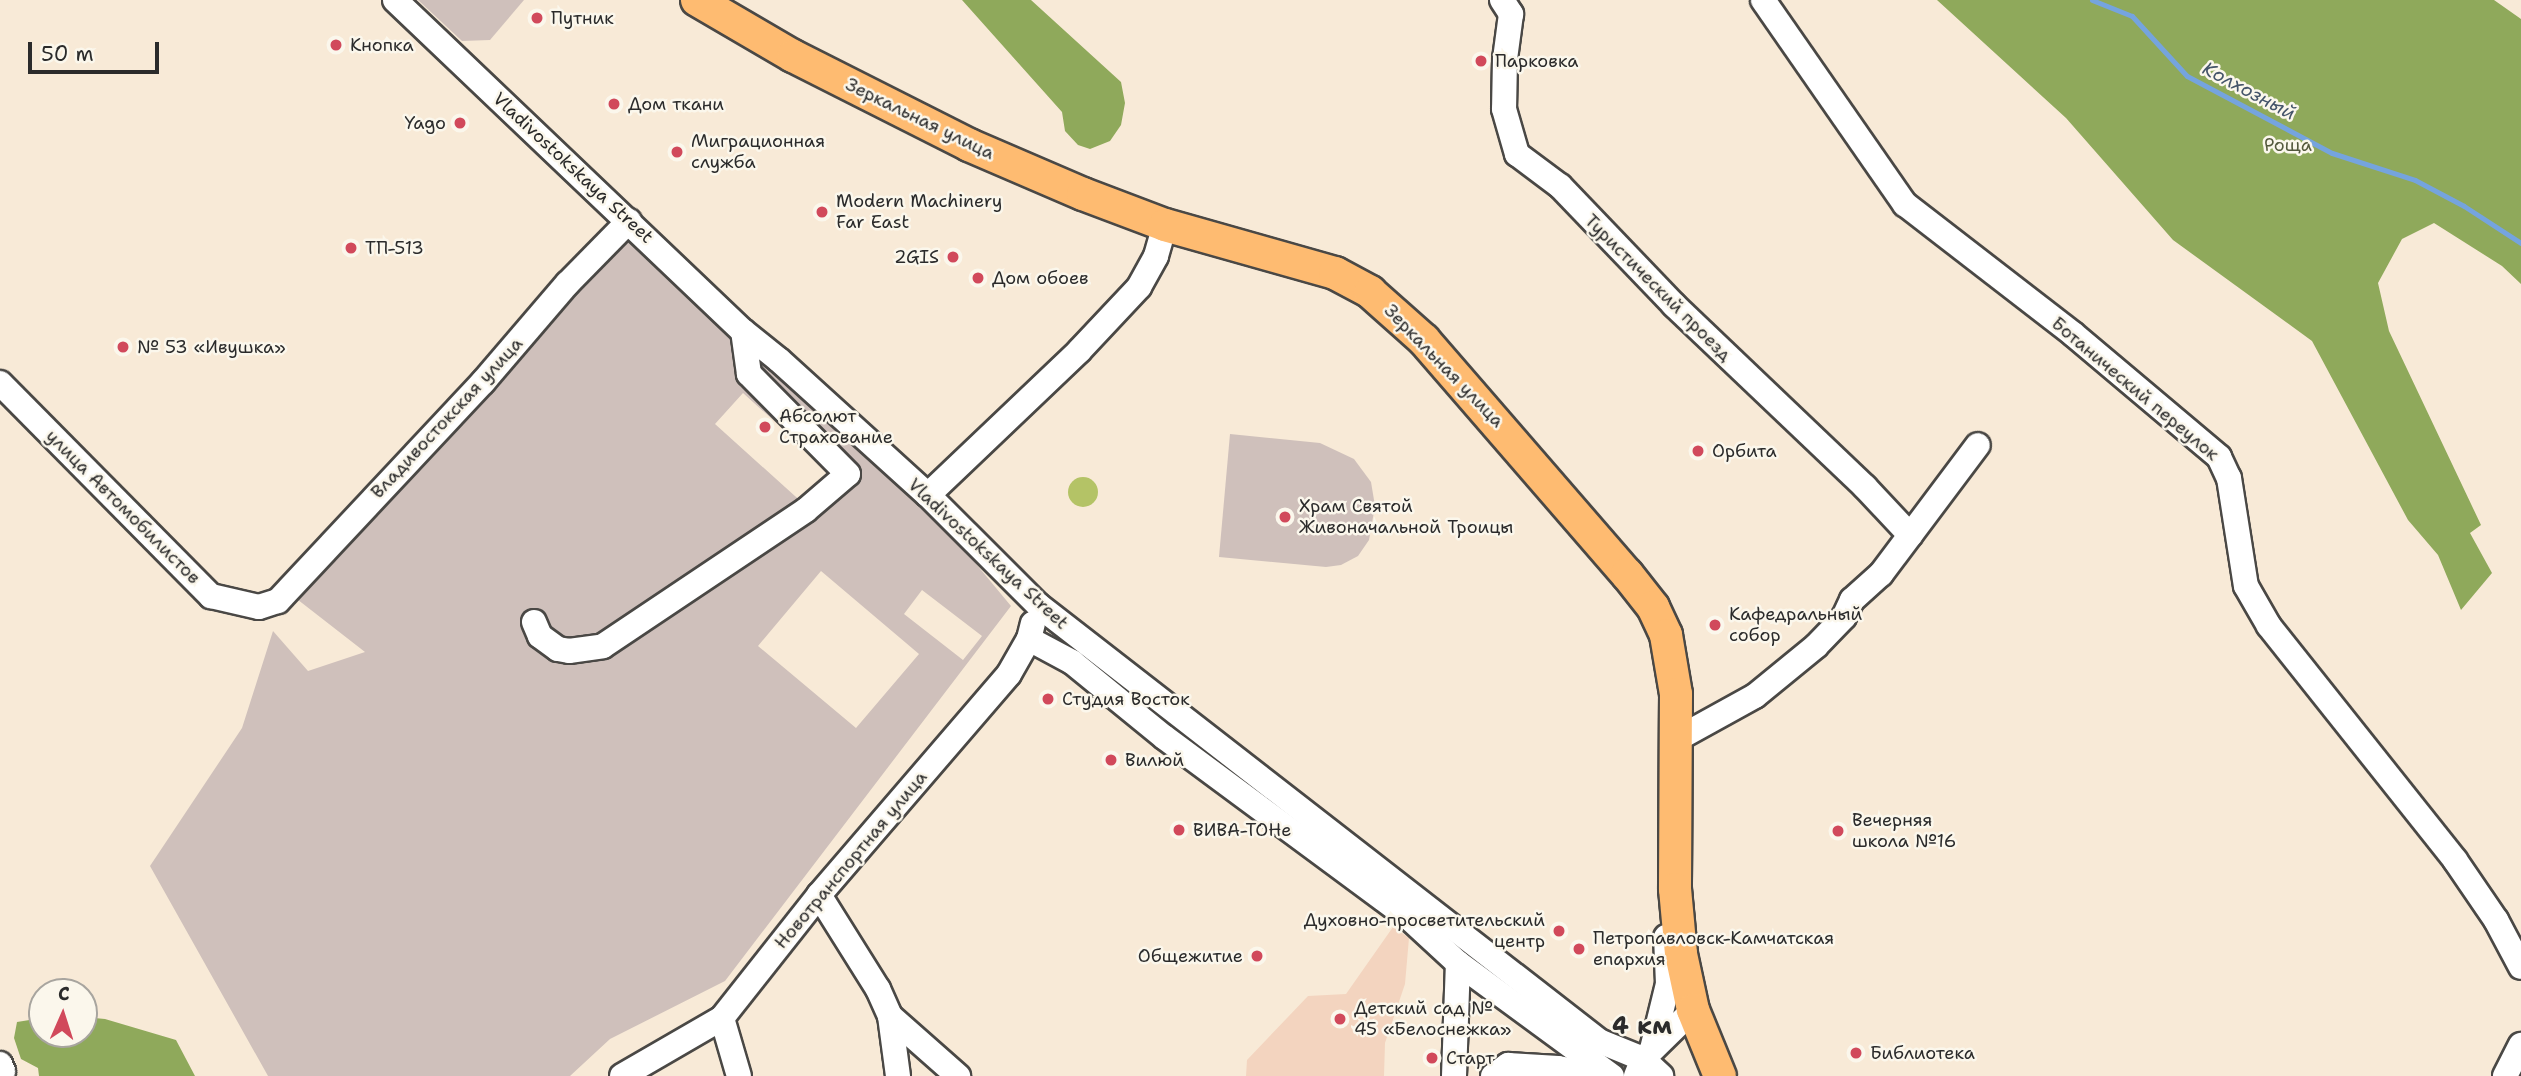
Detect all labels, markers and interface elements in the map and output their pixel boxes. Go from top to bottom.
place label: Путник [551,7,614,29]
marker: Путник [529,10,545,26]
scale bar [32,28,163,72]
place label: Кнопка [350,34,414,56]
marker: Кнопка [328,37,344,53]
text: 50 m [41,40,94,68]
place label: Парковка [1495,50,1579,72]
marker: Парковка [1473,53,1489,69]
water label: Колхозный [2199,57,2299,125]
street label: Зеркальная улица [842,74,998,164]
street label: Vladivostokskaya Street [488,88,658,248]
place label: Дом ткани [628,93,724,115]
marker: Дом ткани [606,96,622,112]
place label: Yago [404,112,446,134]
marker: Yago [452,115,468,131]
place label: Миграционная служба [691,131,825,174]
park label: Роща [2264,134,2312,156]
marker: Миграционная служба [669,144,685,160]
place label: Modern Machinery Far East [836,191,1002,234]
marker: Modern Machinery Far East [814,204,830,220]
street label: Туристический проезд [1580,210,1736,366]
place label: ТП-513 [365,237,424,259]
marker: ТП-513 [343,240,359,256]
place label: 2GIS [894,246,939,268]
marker: 2GIS [945,249,961,265]
place label: Дом обоев [992,267,1089,289]
marker: Дом обоев [970,270,986,286]
street label: Зеркальная улица [1380,300,1508,432]
street label: Ботанический переулок [2047,313,2223,465]
street label: Владивостокская улица [367,333,527,503]
place label: № 53 «Ивушка» [137,336,286,358]
marker: № 53 «Ивушка» [115,339,131,355]
place label: Абсолют Страхование [779,406,893,448]
marker: Абсолют Страхование [757,419,773,435]
street label: улица Автомобилистов [41,425,205,589]
place label: Орбита [1712,440,1777,462]
marker: Орбита [1690,443,1706,459]
street label: Vladivostokskaya Street [903,474,1073,634]
place label: Храм Святой Живоначальной Троицы [1299,496,1513,538]
marker: Храм Святой Живоначальной Троицы [1277,509,1293,525]
place label: Кафедральный собор [1729,604,1862,646]
marker: Кафедральный собор [1707,617,1723,633]
place label: Студия Восток [1062,688,1190,710]
marker: Студия Восток [1040,691,1056,707]
place label: Вилюй [1125,749,1184,771]
marker: Вилюй [1103,752,1119,768]
street label: Новотранспортная улица [770,767,932,953]
place label: Вечерняя школа №16 [1852,810,1956,852]
place label: ВИВА-ТОНе [1193,819,1291,841]
marker: ВИВА-ТОНе [1171,822,1187,838]
marker: Вечерняя школа №16 [1830,823,1846,839]
place label: Духовно-просветительский центр [1304,910,1545,953]
marker: Духовно-просветительский центр [1551,923,1567,939]
place label: Петропавловск-Камчатская епархия [1593,928,1834,970]
marker: Петропавловск-Камчатская епархия [1571,941,1587,957]
place label: Общежитие [1138,945,1243,967]
marker: Общежитие [1249,948,1265,964]
north arrow [28,978,98,1048]
text: С [58,981,70,1006]
place label: Детский сад № 45 «Белоснежка» [1354,998,1511,1040]
marker: Детский сад № 45 «Белоснежка» [1332,1011,1348,1027]
district label: 4 км [1612,1013,1672,1041]
place label: Библиотека [1870,1042,1975,1064]
marker: Библиотека [1848,1045,1864,1061]
place label: Старт [1446,1047,1494,1069]
marker: Старт [1424,1050,1440,1066]

